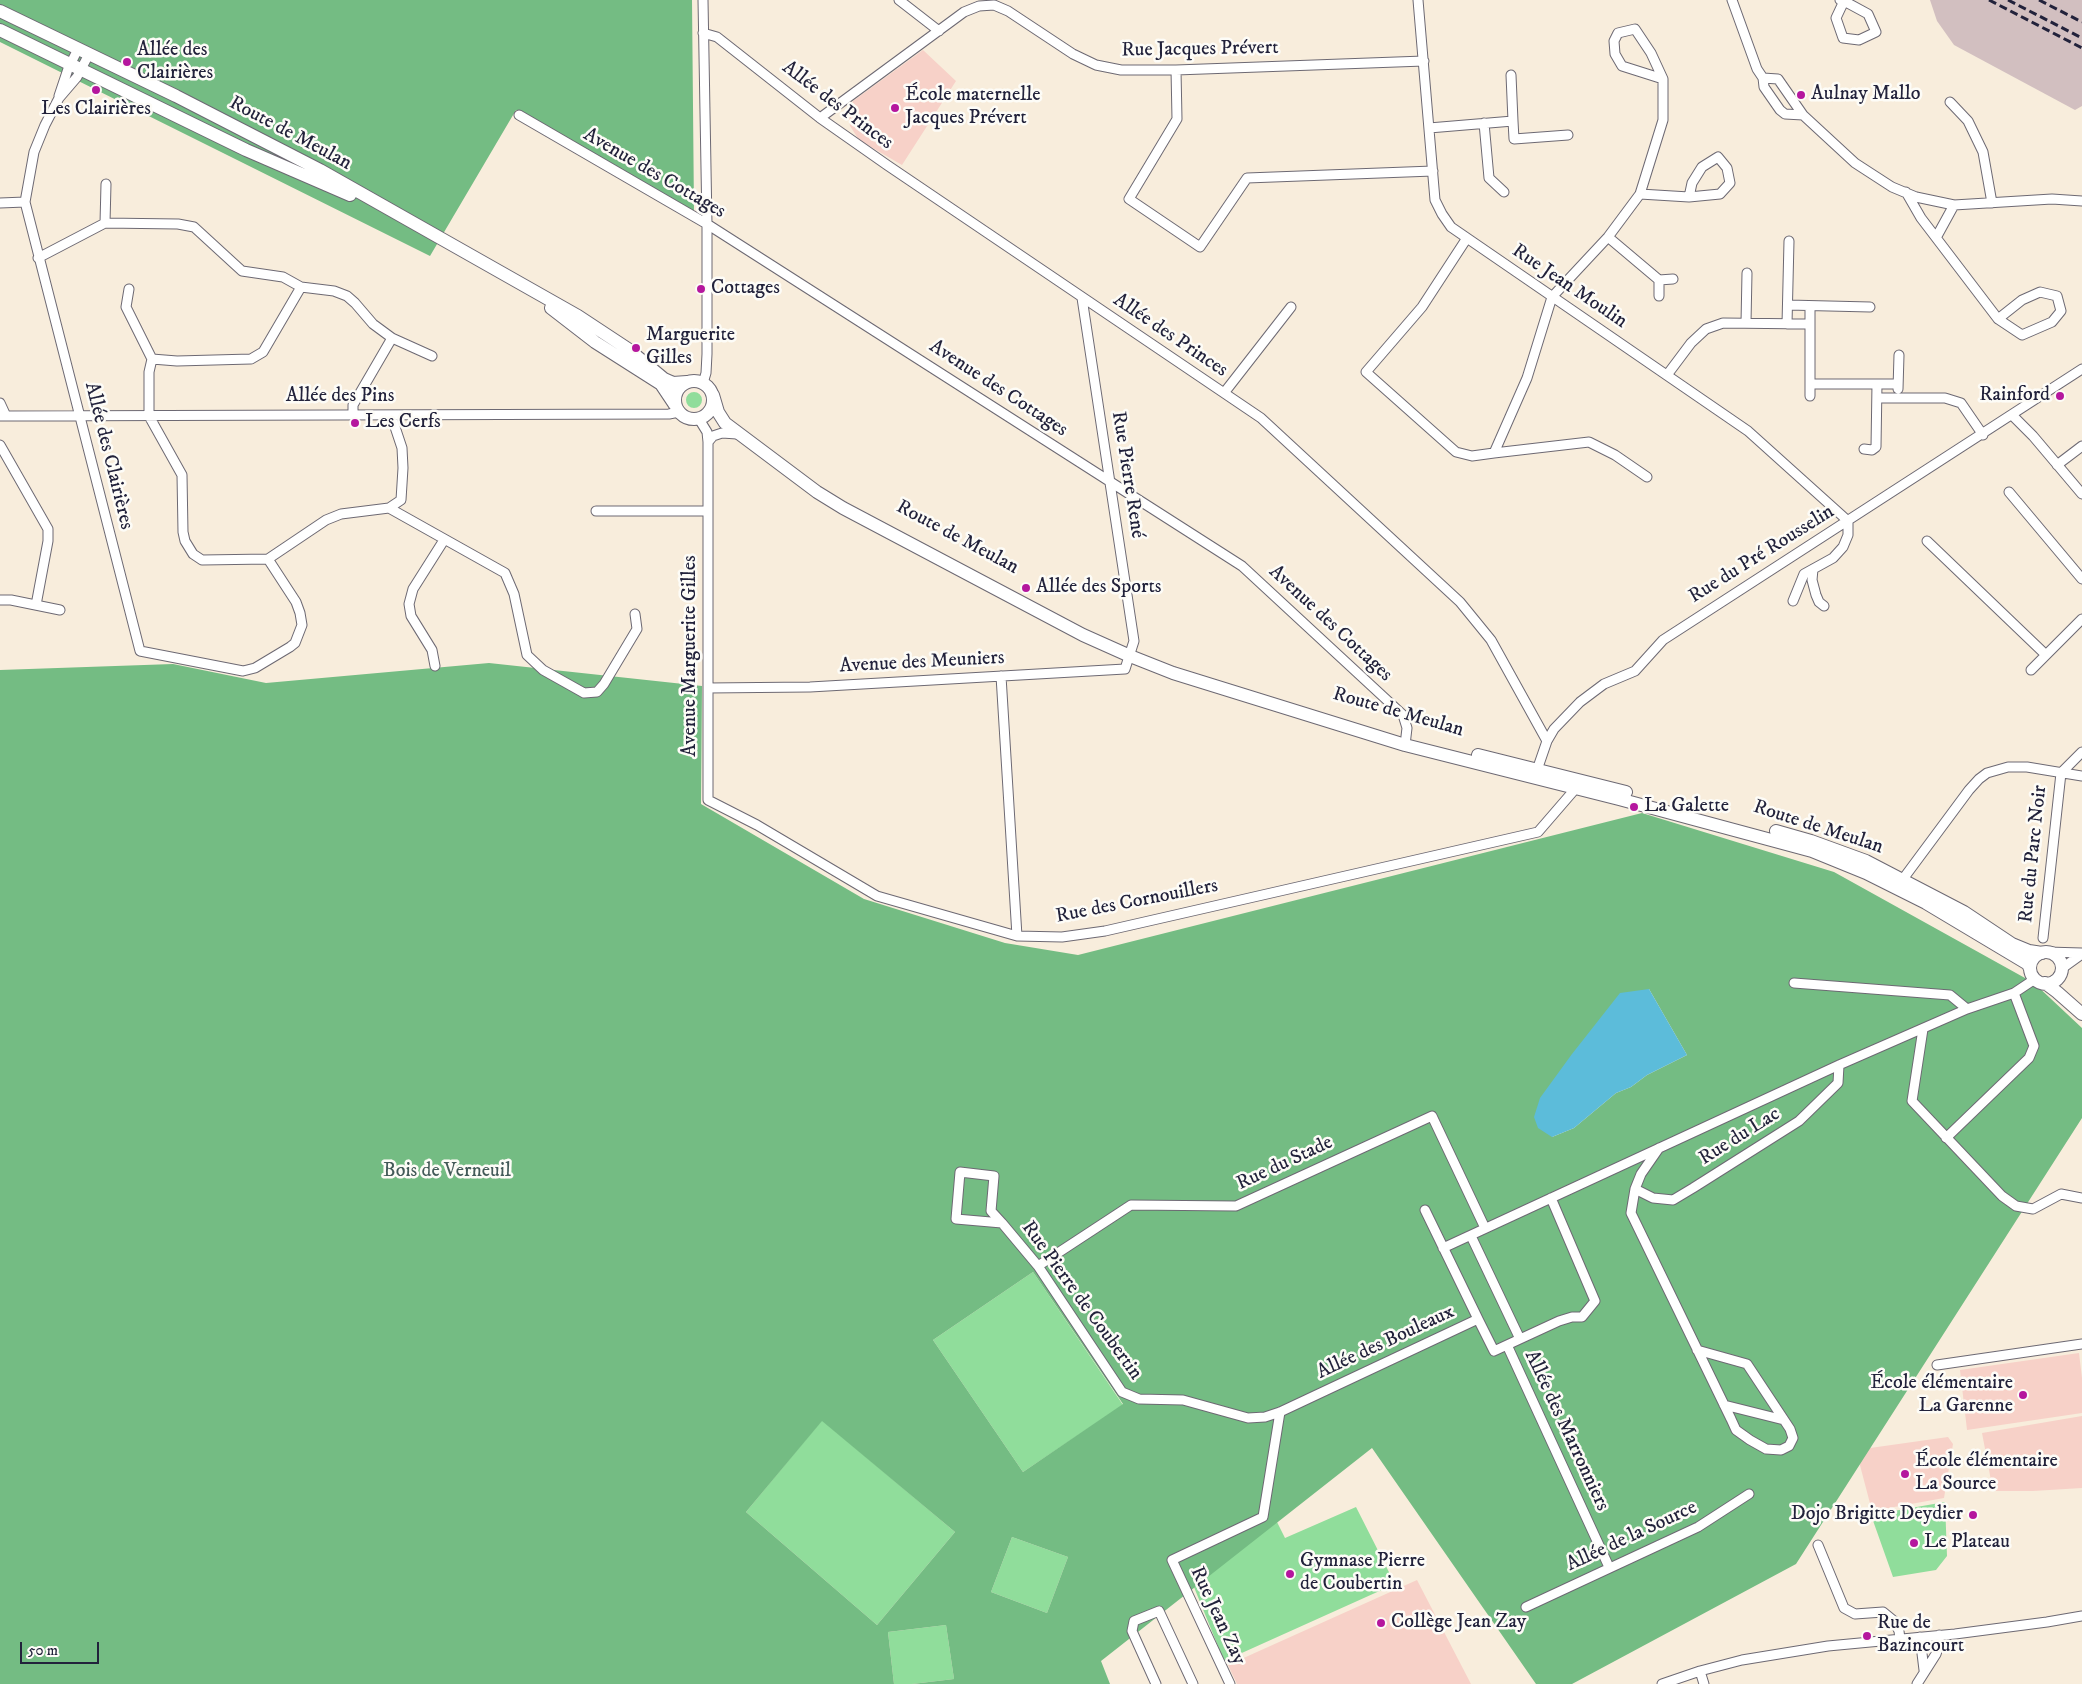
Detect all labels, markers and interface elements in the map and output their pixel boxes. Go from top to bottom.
street label: Rue Jacques Prévert [1121,37,1279,63]
place label: Allée des Clairières [137,39,213,86]
marker: Allée des Clairières [121,56,133,68]
street label: Allée des Princes [777,56,897,156]
place label: Aulnay Mallo [1811,83,1920,107]
marker: Les Clairières [90,84,102,96]
place label: École maternelle Jacques Prévert [905,84,1040,131]
marker: Aulnay Mallo [1795,89,1807,101]
street label: Route de Meulan [225,92,355,176]
place label: Les Clairières [41,98,151,122]
marker: École maternelle Jacques Prévert [889,102,901,114]
street label: Avenue des Cottages [579,124,729,224]
street label: Rue Jean Moulin [1507,240,1631,334]
place label: Cottages [711,277,780,301]
marker: Cottages [695,283,707,295]
street label: Allée des Princes [1108,289,1232,383]
place label: Marguerite Gilles [646,324,735,371]
street label: Avenue des Cottages [924,335,1072,443]
marker: Marguerite Gilles [630,342,642,354]
street label: Allée des Clairières [78,380,138,532]
place label: Rainford [1979,384,2050,408]
street label: Allée des Pins [286,385,394,409]
marker: Rainford [2054,390,2066,402]
street label: Rue Pierre René [1105,410,1149,540]
place label: Les Cerfs [365,411,441,435]
marker: Les Cerfs [349,417,361,429]
street label: Route de Meulan [892,496,1022,580]
street label: Rue du Pré Rousselin [1685,501,1839,609]
street label: Avenue Marguerite Gilles [679,555,703,757]
street label: Avenue des Cottages [1263,561,1397,687]
place label: Allée des Sports [1036,576,1161,600]
marker: Allée des Sports [1020,582,1032,594]
street label: Avenue des Meuniers [839,647,1005,679]
street label: Route de Meulan [1330,683,1466,743]
street label: Rue du Parc Noir [2015,784,2053,924]
place label: La Galette [1644,795,1729,819]
street label: Route de Meulan [1750,796,1886,860]
marker: La Galette [1628,801,1640,813]
street label: Rue des Cornouillers [1054,875,1220,929]
street label: Rue du Lac [1695,1103,1785,1171]
street label: Rue du Stade [1233,1131,1337,1197]
park label: Bois de Verneuil [383,1160,511,1184]
street label: Rue Pierre de Coubertin [1015,1217,1147,1385]
street label: Allée des Bouleaux [1313,1301,1459,1385]
street label: Allée des Marronniers [1518,1347,1614,1515]
place label: École élémentaire La Garenne [1870,1372,2013,1419]
marker: École élémentaire La Garenne [2017,1389,2029,1401]
place label: École élémentaire La Source [1915,1450,2058,1497]
marker: École élémentaire La Source [1899,1468,1911,1480]
street label: Allée de la Source [1563,1496,1701,1578]
place label: Dojo Brigitte Deydier [1791,1503,1963,1527]
marker: Dojo Brigitte Deydier [1967,1509,1979,1521]
place label: Le Plateau [1924,1531,2010,1555]
marker: Le Plateau [1908,1537,1920,1549]
place label: Gymnase Pierre de Coubertin [1300,1550,1425,1597]
street label: Rue Jean Zay [1184,1563,1250,1669]
marker: Gymnase Pierre de Coubertin [1284,1568,1296,1580]
place label: Collège Jean Zay [1391,1611,1526,1635]
place label: Rue de Bazincourt [1877,1612,1964,1659]
marker: Collège Jean Zay [1375,1617,1387,1629]
marker: Rue de Bazincourt [1861,1630,1873,1642]
scale bar [22,1632,101,1664]
text: 50 m [28,1641,58,1660]

